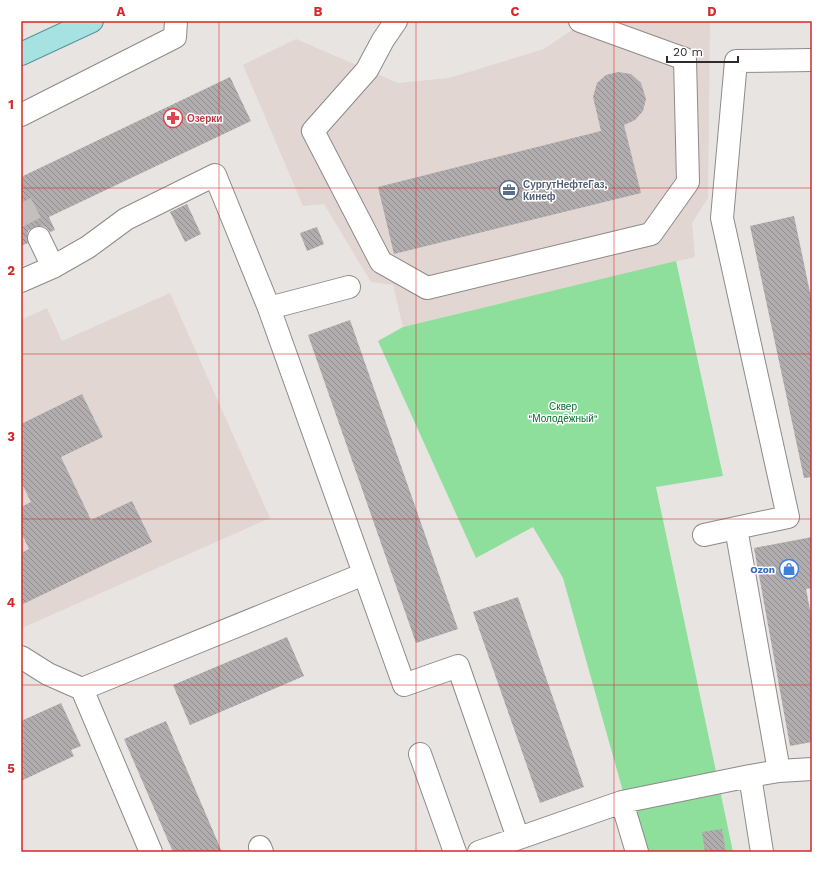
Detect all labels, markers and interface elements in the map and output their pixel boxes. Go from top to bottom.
text: A [117,4,126,19]
text: B [314,4,323,19]
text: C [511,4,520,19]
text: D [707,4,717,19]
scale bar [667,38,738,64]
text: 20 m [673,45,703,59]
text: 1 [8,97,14,112]
pharmacy icon: Озерки [162,107,184,129]
place label: Озерки [187,113,222,124]
office icon: СургутНефтеГаз, Кинеф [498,179,520,201]
place label: СургутНефтеГаз, Кинеф [523,179,608,202]
text: 2 [7,263,15,278]
park label: Сквер "Молодёжный" [528,401,598,424]
text: 3 [7,429,15,444]
shop icon: Ozon [778,558,800,580]
place label: Ozon [750,564,775,575]
text: 4 [7,595,16,610]
text: 5 [7,761,15,776]

